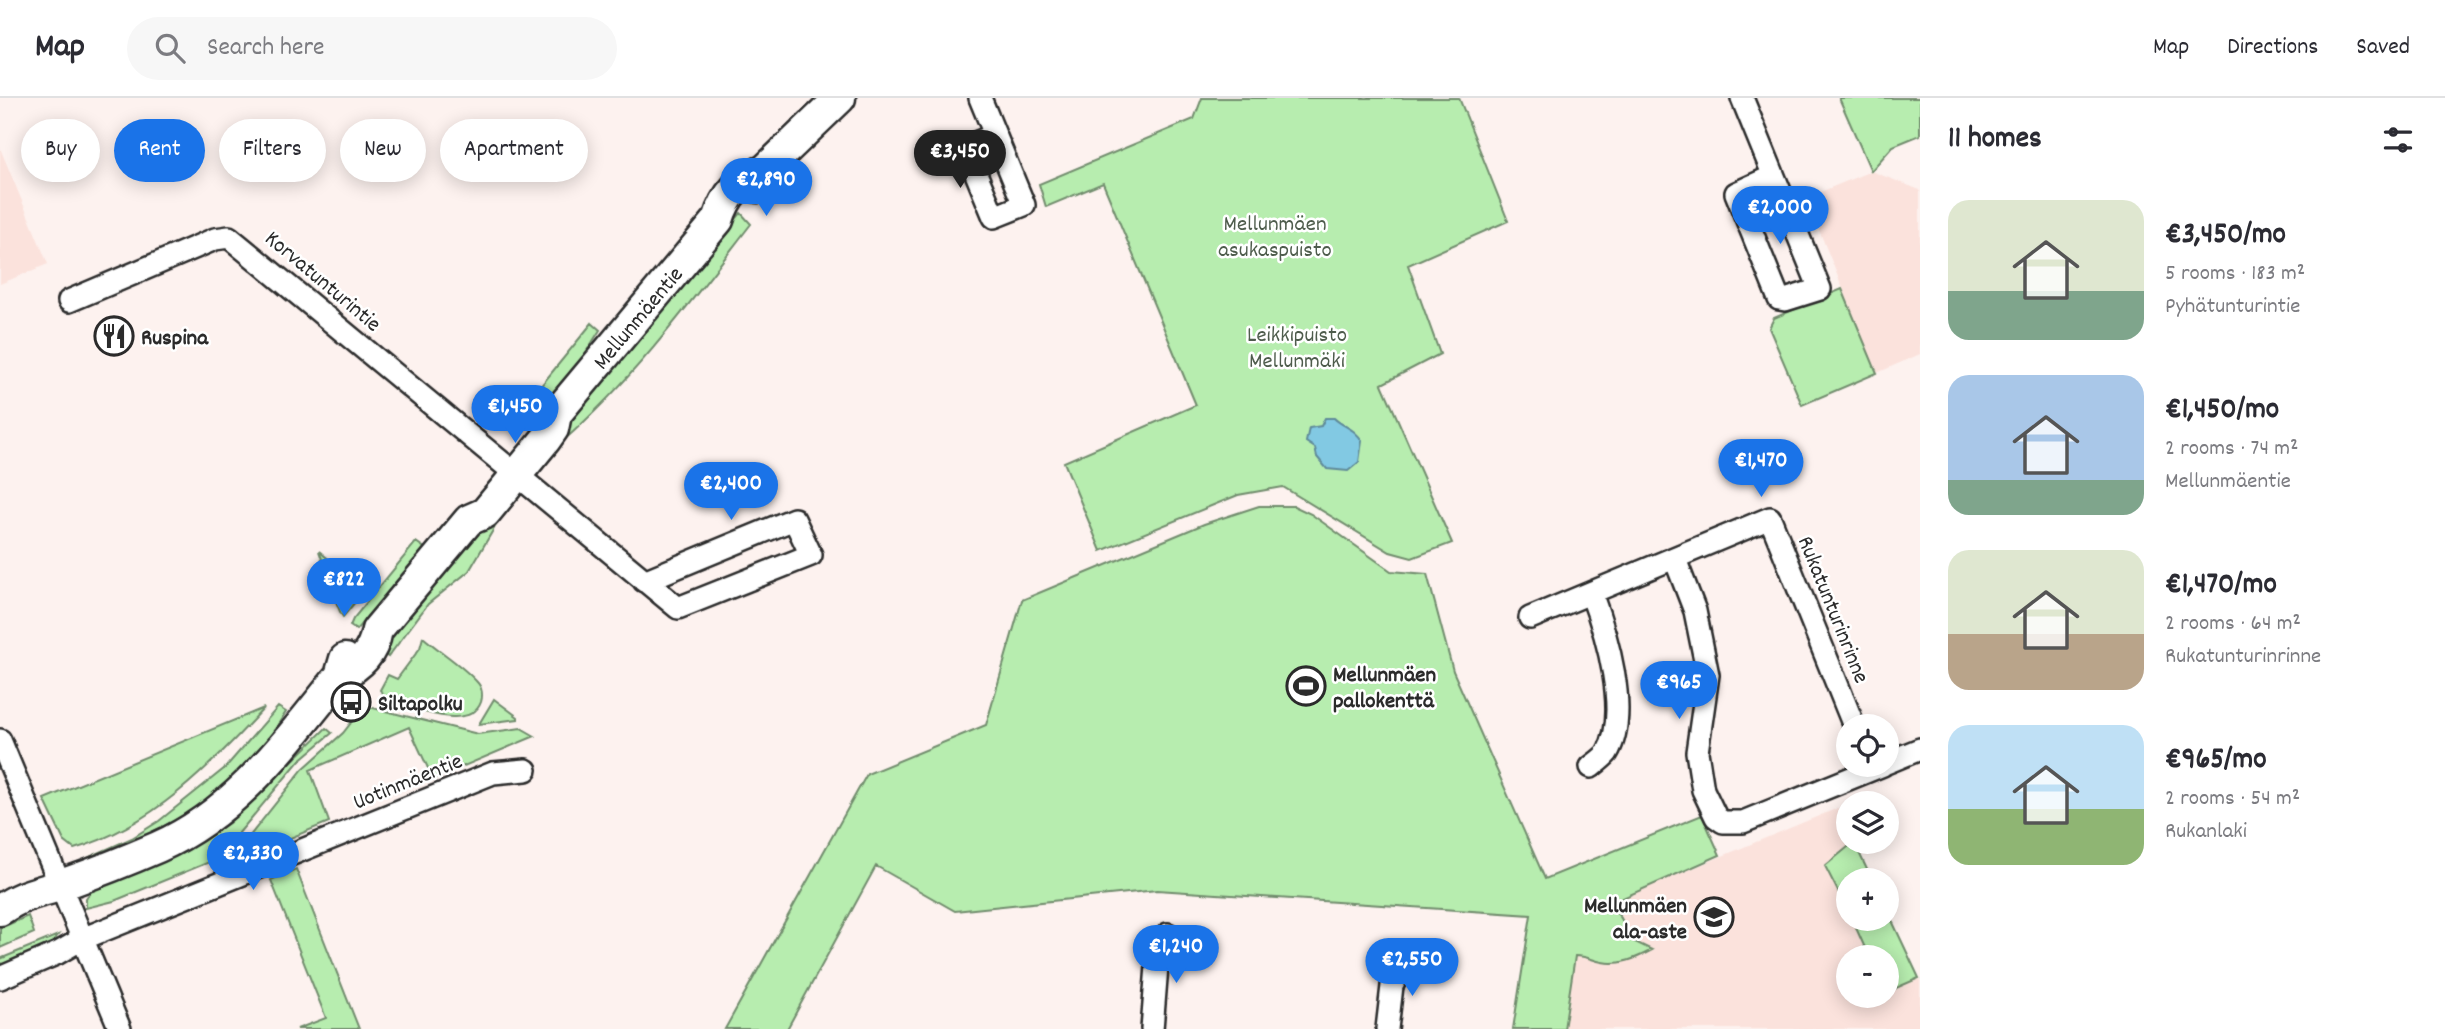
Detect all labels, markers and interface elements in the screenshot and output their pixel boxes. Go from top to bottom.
search box [127,17,617,80]
text: Map [35,25,85,72]
icon: search [151,29,189,67]
text: Search here [207,30,325,67]
text: Map [2153,31,2189,65]
text: Directions [2227,31,2318,65]
text: Saved [2356,31,2410,65]
chip: Buy [21,119,100,182]
chip: Rent [114,119,205,182]
chip: Filters [219,119,326,182]
chip: New [340,119,426,182]
chip: Apartment [440,119,588,182]
text: 11 homes [1948,119,2042,162]
icon: filters [2379,121,2417,159]
pin: €3,450 [903,130,1017,190]
text: €3,450 [930,136,990,169]
pin: €2,890 [709,158,823,218]
text: €2,890 [736,164,796,197]
pin: €2,000 [1723,186,1837,246]
text: €2,000 [1748,192,1812,225]
park label: Mellunmäen asukaspuisto [1218,209,1332,268]
text: €3,450/mo [2165,215,2286,258]
street label: Korvatunturintie [256,224,387,341]
icon: home [2004,228,2088,312]
text: 5 rooms · 183 m² [2165,258,2305,291]
street label: Mellunmäentie [587,260,693,378]
text: Pyhätunturintie [2165,291,2300,324]
restaurant icon: Ruspina [93,315,135,357]
park label: Leikkipuisto Mellunmäki [1247,320,1347,379]
place label: Ruspina [141,323,209,356]
pin: €1,450 [458,386,572,445]
text: €1,450/mo [2165,390,2279,433]
text: €1,450 [488,391,542,424]
icon: home [2004,403,2088,487]
text: 2 rooms · 74 m² [2165,433,2298,466]
pin: €1,470 [1704,440,1818,499]
text: €1,470 [1734,445,1788,478]
pin: €2,400 [674,462,788,522]
text: Mellunmäentie [2165,466,2291,499]
text: €2,400 [700,468,762,501]
street label: Rukatunturinrinne [1787,532,1876,689]
pin: €822 [303,559,385,618]
text: €822 [323,564,365,597]
text: €1,470/mo [2165,565,2277,608]
icon: home [2004,578,2088,662]
text: 2 rooms · 64 m² [2165,608,2301,641]
text: Rukatunturinrinne [2165,641,2321,674]
place label: Mellunmäen pallokenttä [1333,660,1436,719]
pin: €965 [1638,662,1720,721]
sports icon: Mellunmäen pallokenttä [1285,665,1327,707]
text: €965 [1656,667,1702,700]
bus stop icon: Siltapolku [330,681,372,723]
place label: Siltapolku [378,689,463,722]
map controls [1836,714,1899,1008]
button: locate [1836,714,1899,777]
text: €965/mo [2165,740,2267,783]
street label: Uotinmäentie [349,746,468,820]
icon: home [2004,753,2088,837]
text: 2 rooms · 54 m² [2165,783,2300,816]
button: layers [1836,791,1899,854]
text: Rukanlaki [2165,816,2247,849]
pin: €2,330 [196,832,310,892]
text: €2,330 [223,838,283,871]
button: + [1836,868,1899,931]
place label: Mellunmäen ala-aste [1584,891,1687,950]
school or university icon: Mellunmäen ala-aste [1693,896,1735,938]
pin: €1,240 [1119,926,1233,985]
text: €1,240 [1149,931,1203,964]
pin: €2,550 [1355,939,1469,998]
text: €2,550 [1381,944,1443,977]
button: − [1836,945,1899,1008]

